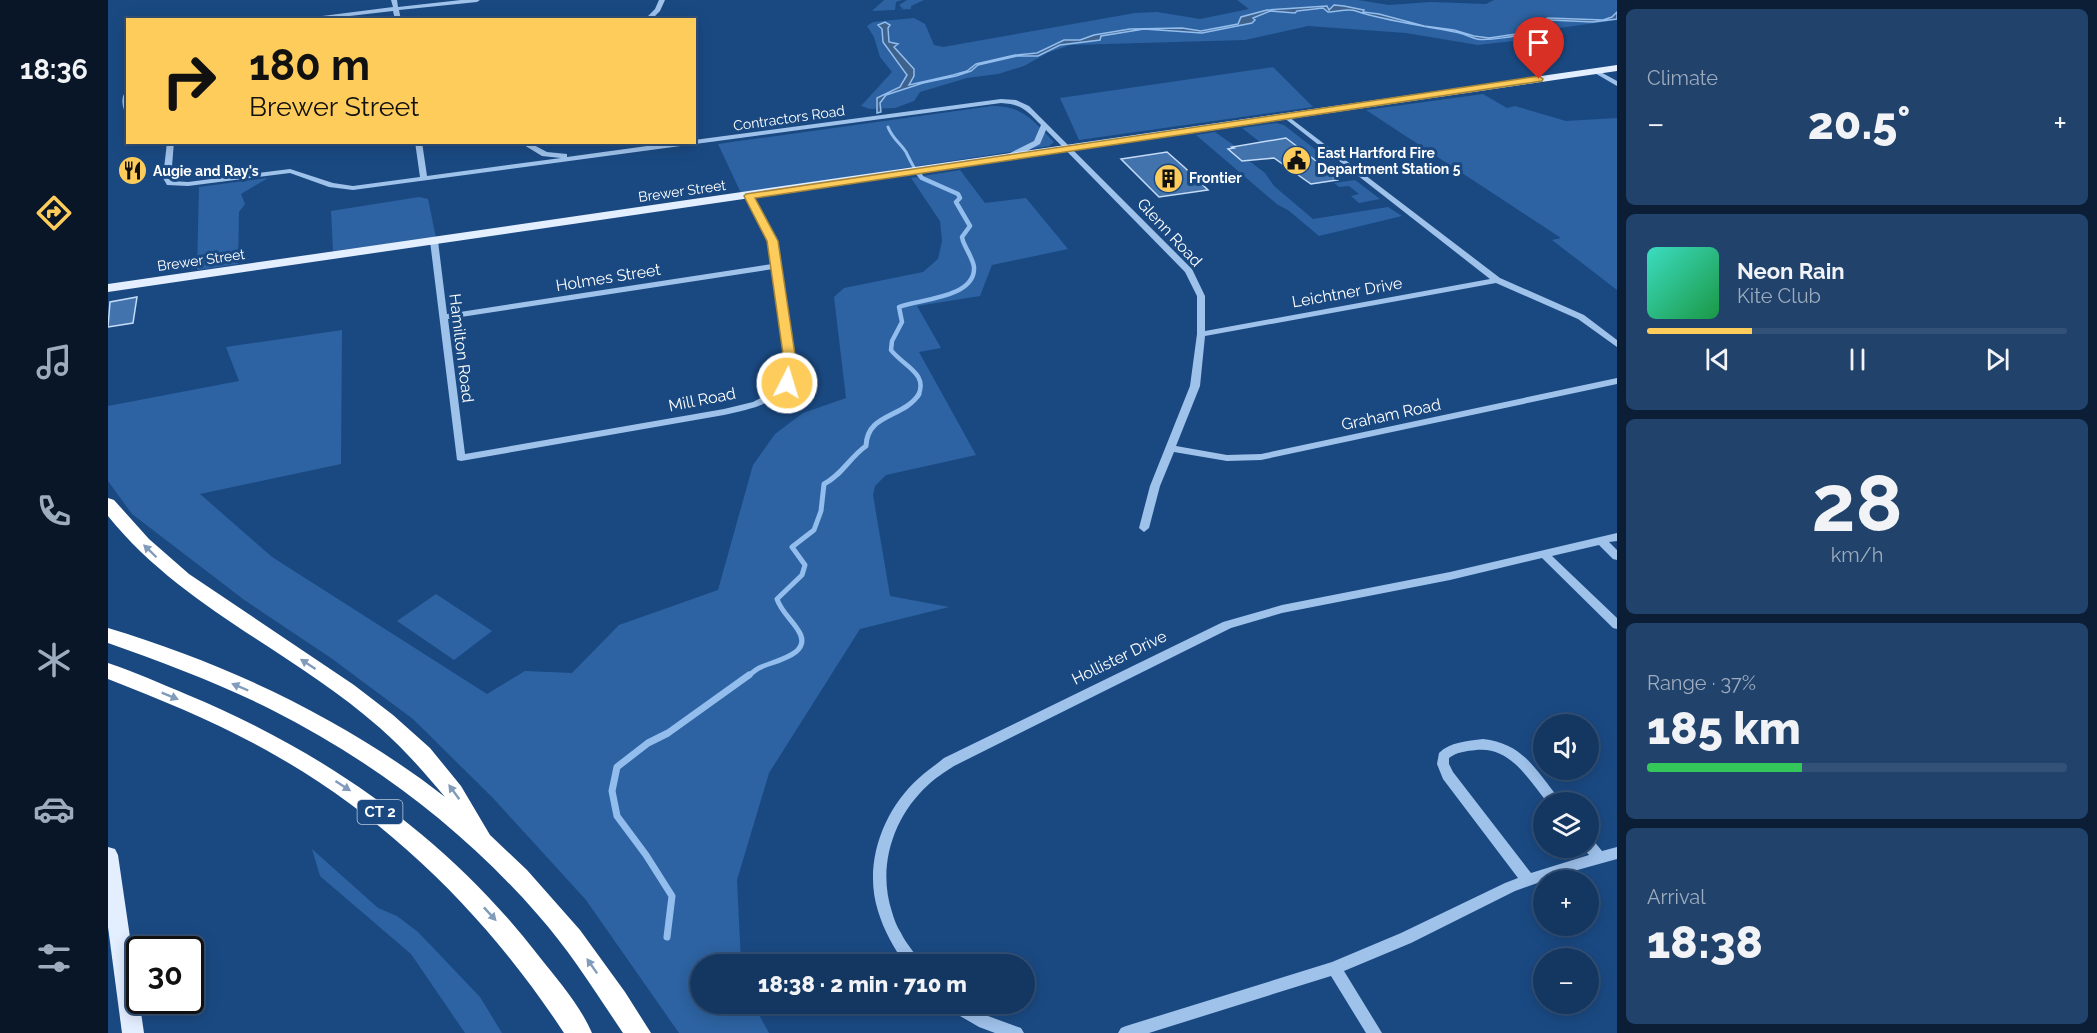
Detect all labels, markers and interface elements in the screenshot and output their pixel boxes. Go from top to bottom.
pin [1513,17,1564,79]
icon: arrive [1522,26,1555,59]
text: 180 m [249,41,370,90]
icon: right [150,42,228,120]
text: 18:36 [20,54,88,85]
text: Climate [1647,66,1718,90]
text: Brewer Street [249,91,419,122]
text: 20.5° [1808,97,1910,150]
street label: Contractors Road [732,102,846,134]
text: − [1647,104,1665,143]
text: + [2053,104,2067,143]
public building icon: East Hartford Fire Department Station 5 [1280,145,1312,177]
place label: East Hartford Fire Department Station 5 [1317,145,1461,177]
restaurant icon: Augie and Ray's [116,155,148,187]
building icon: Frontier [1152,162,1184,194]
place label: Augie and Ray's [153,163,259,179]
place label: Frontier [1189,170,1242,186]
street label: Brewer Street [637,177,727,205]
icon: directions [33,192,75,234]
street label: Glenn Road [1133,194,1206,270]
street label: Brewer Street [156,246,246,274]
text: Neon Rain [1737,258,1845,284]
street label: Holmes Street [554,260,662,295]
street label: Leichtner Drive [1290,273,1404,312]
text: Kite Club [1737,284,1821,308]
street label: Hamilton Road [445,293,478,404]
icon: music [33,341,75,383]
icon: previous [1701,343,1734,376]
icon: pause [1841,343,1874,376]
icon: next [1981,343,2014,376]
position arrow [755,351,819,415]
street label: Mill Road [667,384,737,415]
street label: Graham Road [1340,395,1443,434]
text: 28 [1811,458,1903,549]
icon: phone [33,490,75,532]
text: km/h [1831,543,1883,567]
one-way arrow [143,544,157,558]
street label: Hollister Drive [1069,626,1170,689]
icon: climate [33,639,75,681]
one-way arrow [300,659,316,670]
text: Range · 37% [1647,671,1756,695]
one-way arrow [231,681,249,691]
one-way arrow [162,691,180,701]
text: 185 km [1647,702,1801,755]
map controls [1533,714,1599,1014]
button: sound [1533,714,1599,780]
one-way arrow [335,780,351,791]
one-way arrow [448,785,460,800]
icon: car [33,788,75,830]
button: layers [1533,792,1599,858]
road number: CT 2 [358,800,402,824]
button: + [1533,870,1599,936]
text: Arrival [1647,885,1706,909]
one-way arrow [482,907,496,921]
text: 18:38 [1647,916,1763,969]
speed limit sign: 30 [126,936,204,1014]
icon: filters [33,937,75,979]
button: − [1533,948,1599,1014]
one-way arrow [586,958,598,974]
text: 18:38 · 2 min · 710 m [758,971,967,997]

